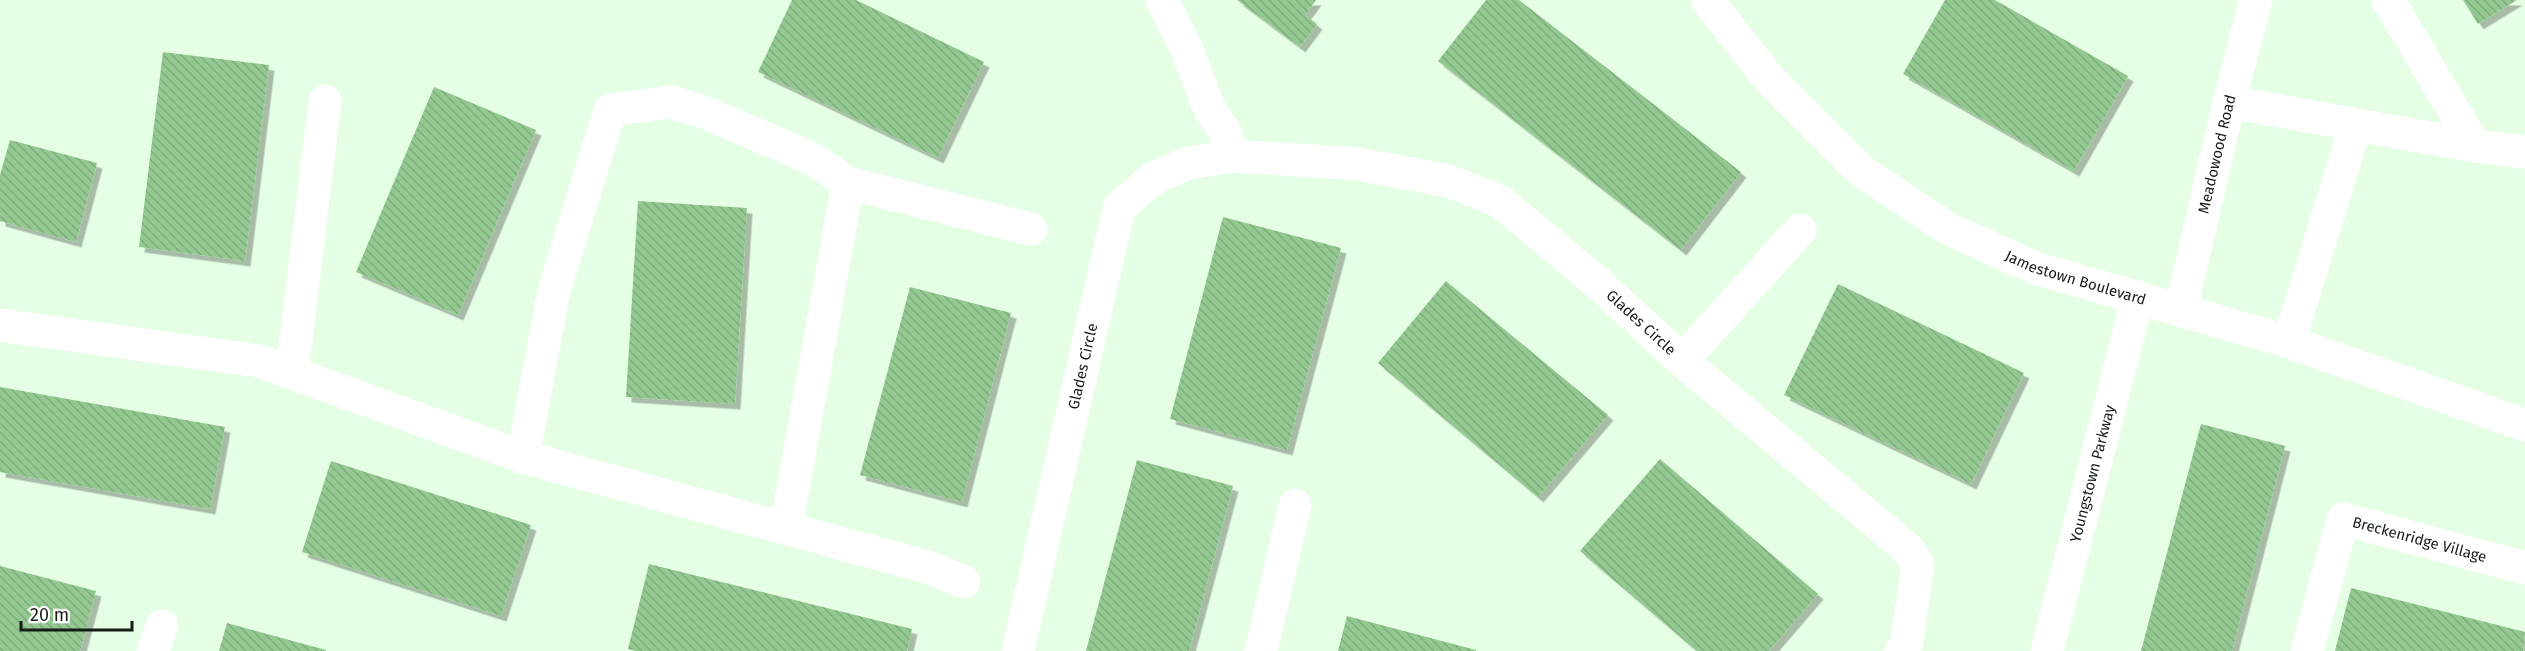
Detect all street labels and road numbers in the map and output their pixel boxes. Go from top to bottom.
street label: Meadowood Road [2194,93,2240,215]
street label: Jamestown Boulevard [2002,247,2148,309]
street label: Glades Circle [1603,286,1679,359]
street label: Glades Circle [1064,321,1101,411]
street label: Youngstown Parkway [2066,402,2119,544]
street label: Breckenridge Village [2350,513,2489,566]

